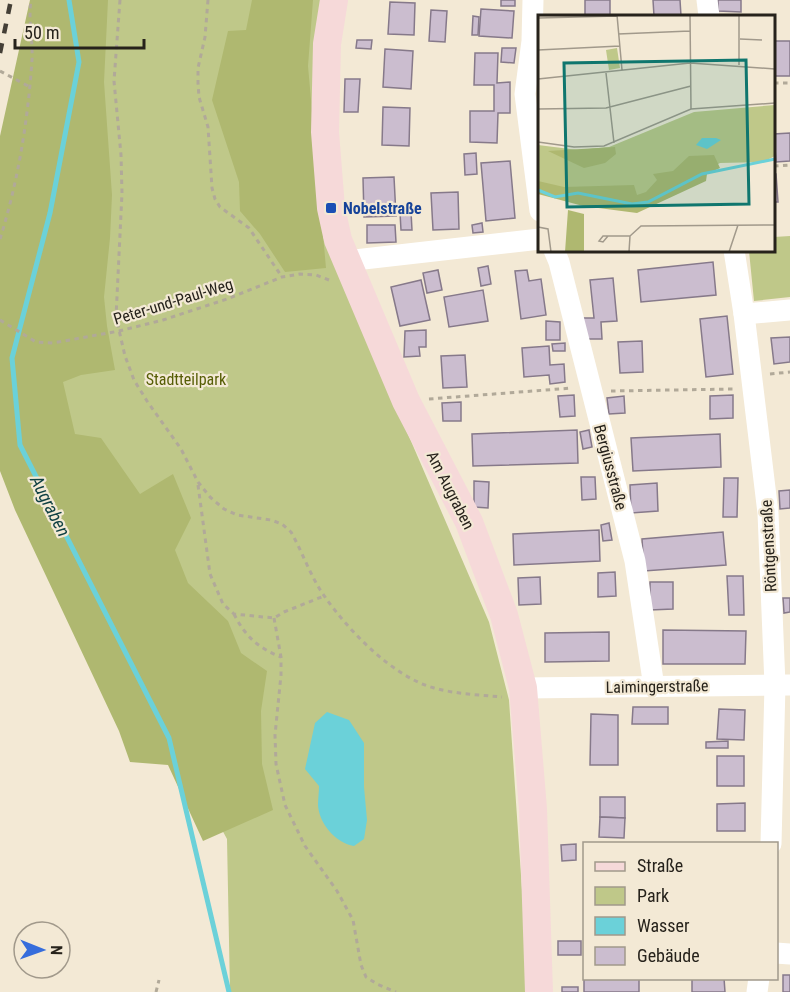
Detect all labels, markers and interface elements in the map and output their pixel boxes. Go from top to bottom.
scale bar [15,12,144,50]
inset map [538,15,775,252]
text: 50 m [24,22,59,43]
place label: Nobelstraße [343,199,422,218]
marker: Nobelstraße [324,201,338,215]
street label: Peter-und-Paul-Weg [111,274,235,329]
park label: Stadtteilpark [146,370,227,389]
street label: Bergiusstraße [590,422,631,512]
street label: Am Augraben [423,448,478,532]
water label: Augraben [26,471,75,540]
street label: Röntgenstraße [757,499,780,593]
street label: Laimingerstraße [605,676,709,697]
legend [583,842,778,980]
text: Straße [637,855,683,876]
text: Park [637,885,669,906]
text: Wasser [637,915,690,936]
north arrow [12,920,72,980]
text: N [47,945,66,955]
text: Gebäude [637,945,700,966]

